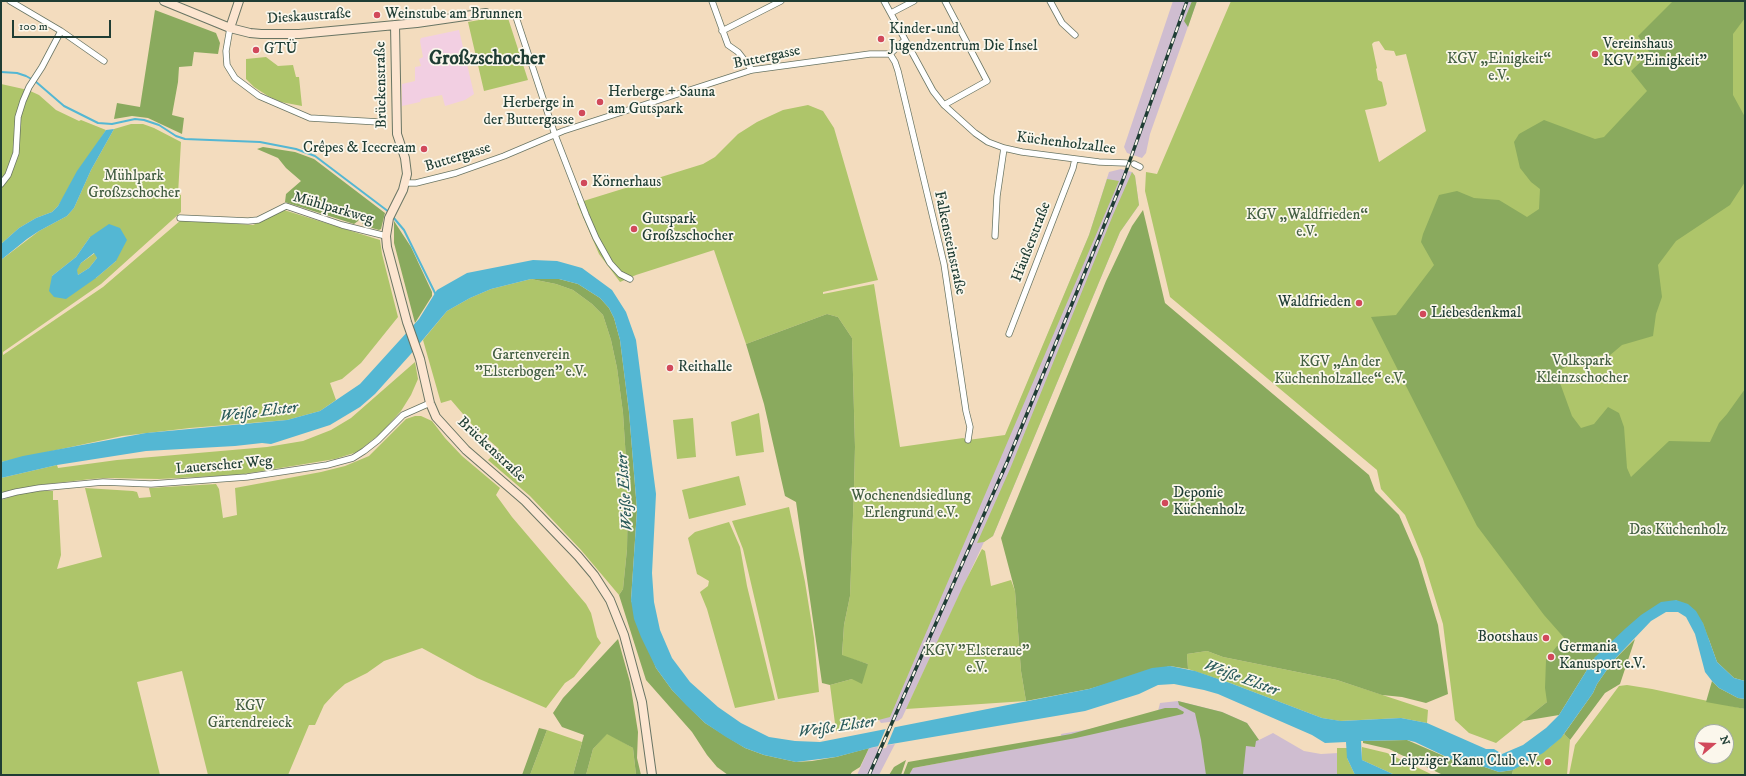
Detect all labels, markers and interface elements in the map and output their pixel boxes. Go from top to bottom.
street label: Dieskaustraße [266,5,352,29]
place label: Weinstube am Brunnen [385,6,522,24]
marker: Weinstube am Brunnen [372,10,382,20]
scale bar [14,12,113,38]
text: 100 m [19,19,48,34]
place label: Kinder-und Jugendzentrum Die Insel [889,21,1038,56]
marker: Kinder-und Jugendzentrum Die Insel [876,34,886,44]
place label: Vereinshaus KGV "Einigkeit" [1603,36,1707,71]
place label: GTÜ [264,41,297,59]
street label: Brückenstraße [372,41,392,129]
street label: Buttergasse [732,42,802,74]
marker: GTÜ [251,45,261,55]
district label: Großzschocher [429,49,545,71]
marker: Vereinshaus KGV "Einigkeit" [1590,49,1600,59]
park label: KGV „Einigkeit“ e.V. [1447,51,1551,86]
place label: Herberge + Sauna am Gutspark [608,84,715,119]
place label: Herberge in der Buttergasse [483,95,574,130]
marker: Herberge + Sauna am Gutspark [595,97,605,107]
marker: Herberge in der Buttergasse [577,108,587,118]
street label: Küchenholzallee [1015,129,1117,159]
street label: Buttergasse [423,139,493,177]
place label: Crêpes & Icecream [303,140,416,158]
marker: Crêpes & Icecream [419,144,429,154]
park label: Mühlpark Großzschocher [88,168,180,203]
place label: Körnerhaus [592,174,661,192]
marker: Körnerhaus [579,178,589,188]
street label: Mühlparkweg [291,189,375,229]
street label: Falkensteinstraße [929,189,969,297]
street label: Häußerstraße [1009,200,1055,284]
park label: KGV „Waldfrieden“ e.V. [1246,207,1368,242]
place label: Gutspark Großzschocher [642,211,734,246]
marker: Gutspark Großzschocher [629,224,639,234]
place label: Waldfrieden [1278,294,1351,312]
marker: Waldfrieden [1354,298,1364,308]
place label: Liebesdenkmal [1431,305,1521,323]
marker: Liebesdenkmal [1418,309,1428,319]
park label: Gartenverein "Elsterbogen" e.V. [475,347,587,382]
park label: Volkspark Kleinzschocher [1536,353,1628,388]
park label: KGV „An der Küchenholzallee“ e.V. [1274,354,1406,389]
place label: Reithalle [678,359,732,377]
marker: Reithalle [665,363,675,373]
water label: Weiße Elster [219,399,299,427]
street label: Brückenstraße [453,414,529,486]
water label: Weiße Elster [614,452,638,532]
street label: Lauerscher Weg [175,453,273,479]
place label: Deponie Küchenholz [1173,485,1245,520]
park label: Wochenendsiedlung Erlengrund e.V. [851,488,971,523]
marker: Deponie Küchenholz [1160,498,1170,508]
park label: Das Küchenholz [1629,522,1727,540]
place label: Bootshaus [1478,629,1538,647]
marker: Bootshaus [1541,633,1551,643]
place label: Germania Kanusport e.V. [1559,639,1646,674]
park label: KGV "Elsteraue" e.V. [925,643,1029,678]
marker: Germania Kanusport e.V. [1546,652,1556,662]
water label: Weiße Elster [1201,657,1281,701]
park label: KGV Gärtendreieck [208,698,292,733]
water label: Weiße Elster [797,713,877,743]
north arrow [1694,724,1734,764]
text: N [1716,734,1732,747]
place label: Leipziger Kanu Club e.V. [1391,753,1540,771]
marker: Leipziger Kanu Club e.V. [1543,757,1553,767]

